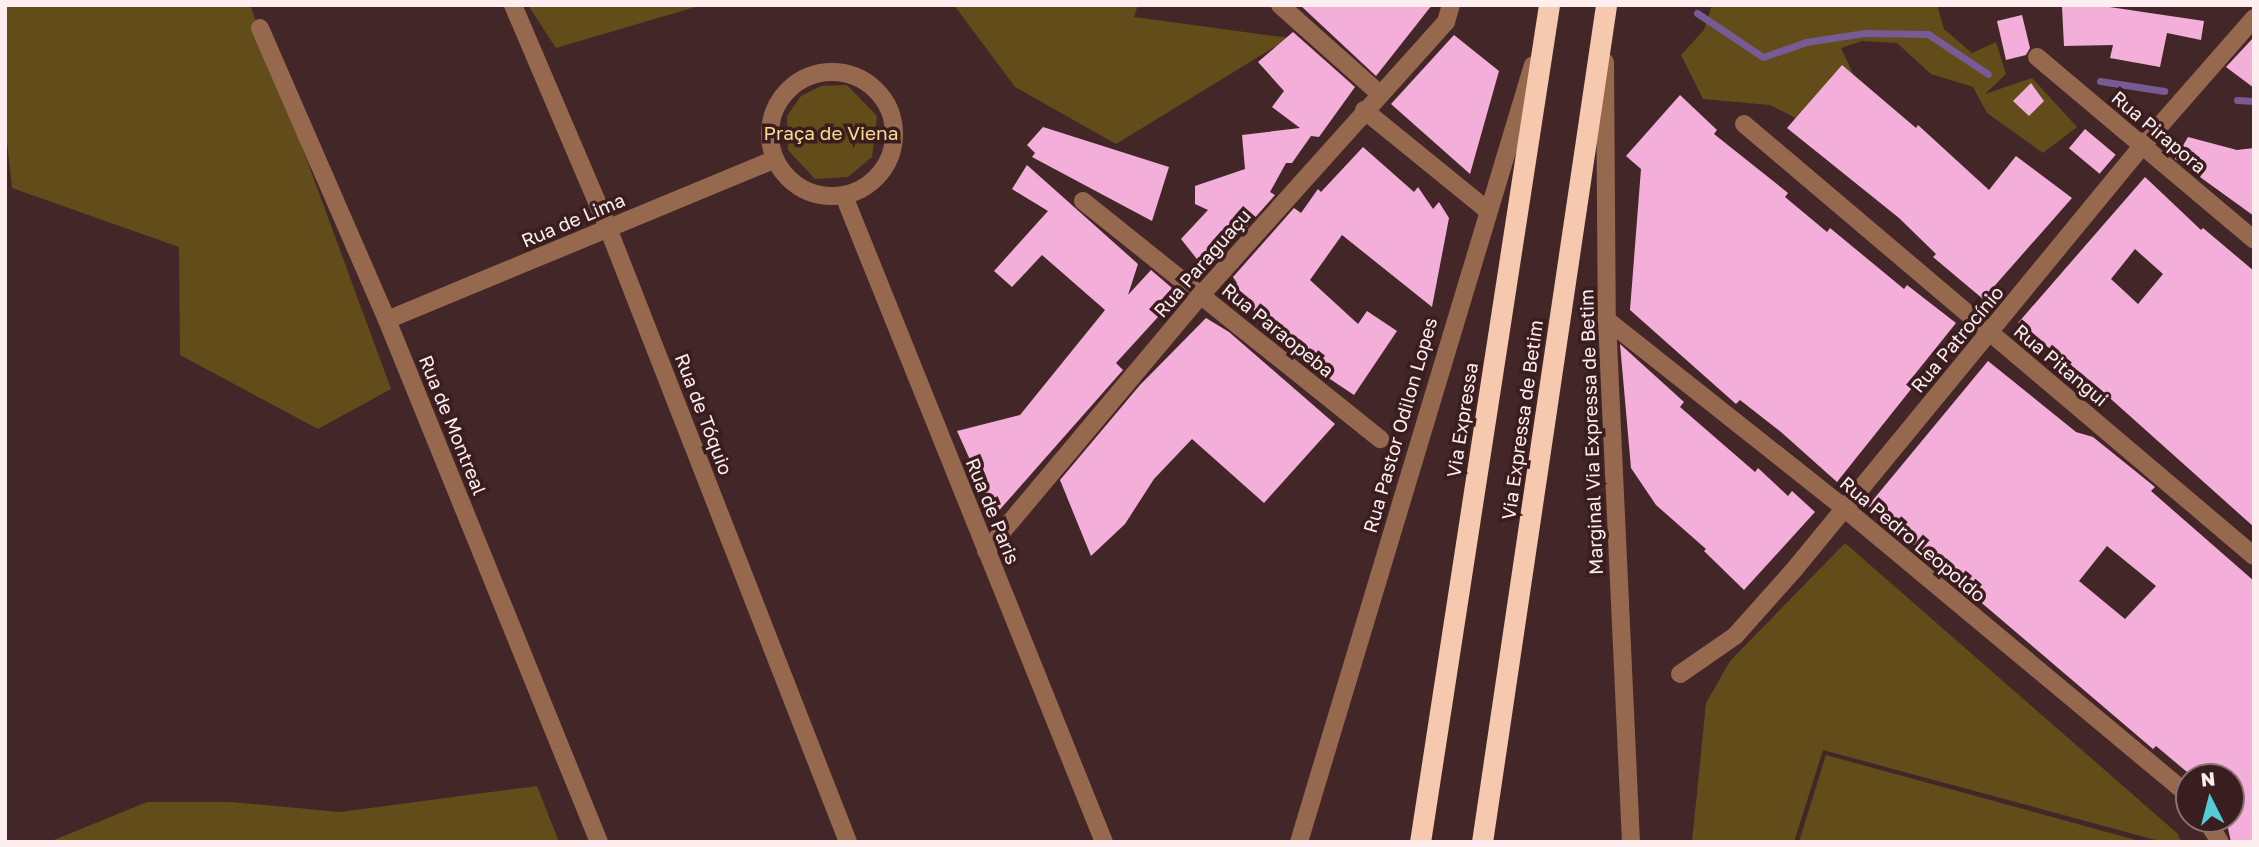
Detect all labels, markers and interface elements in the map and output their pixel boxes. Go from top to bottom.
street label: Rua Pirapora [2107,86,2211,178]
park label: Praça de Viena [764,122,898,144]
street label: Rua de Lima [518,188,628,252]
street label: Rua Paraguaçu [1149,204,1255,322]
street label: Rua Paraopeba [1218,278,1338,382]
street label: Rua Patrocínio [1906,281,2008,397]
street label: Marginal Via Expressa de Betim [1575,289,1607,575]
street label: Rua Pastor Odilon Lopes [1358,315,1442,535]
street label: Via Expressa de Betim [1497,319,1547,521]
street label: Rua Pitangui [2009,319,2113,411]
street label: Rua de Tóquio [670,350,738,478]
street label: Rua de Montreal [415,352,491,498]
street label: Via Expressa [1442,361,1482,479]
street label: Rua de Paris [961,455,1025,567]
street label: Rua Pedro Leopoldo [1836,471,1990,607]
north arrow [2175,763,2245,833]
text: N [2200,766,2216,791]

